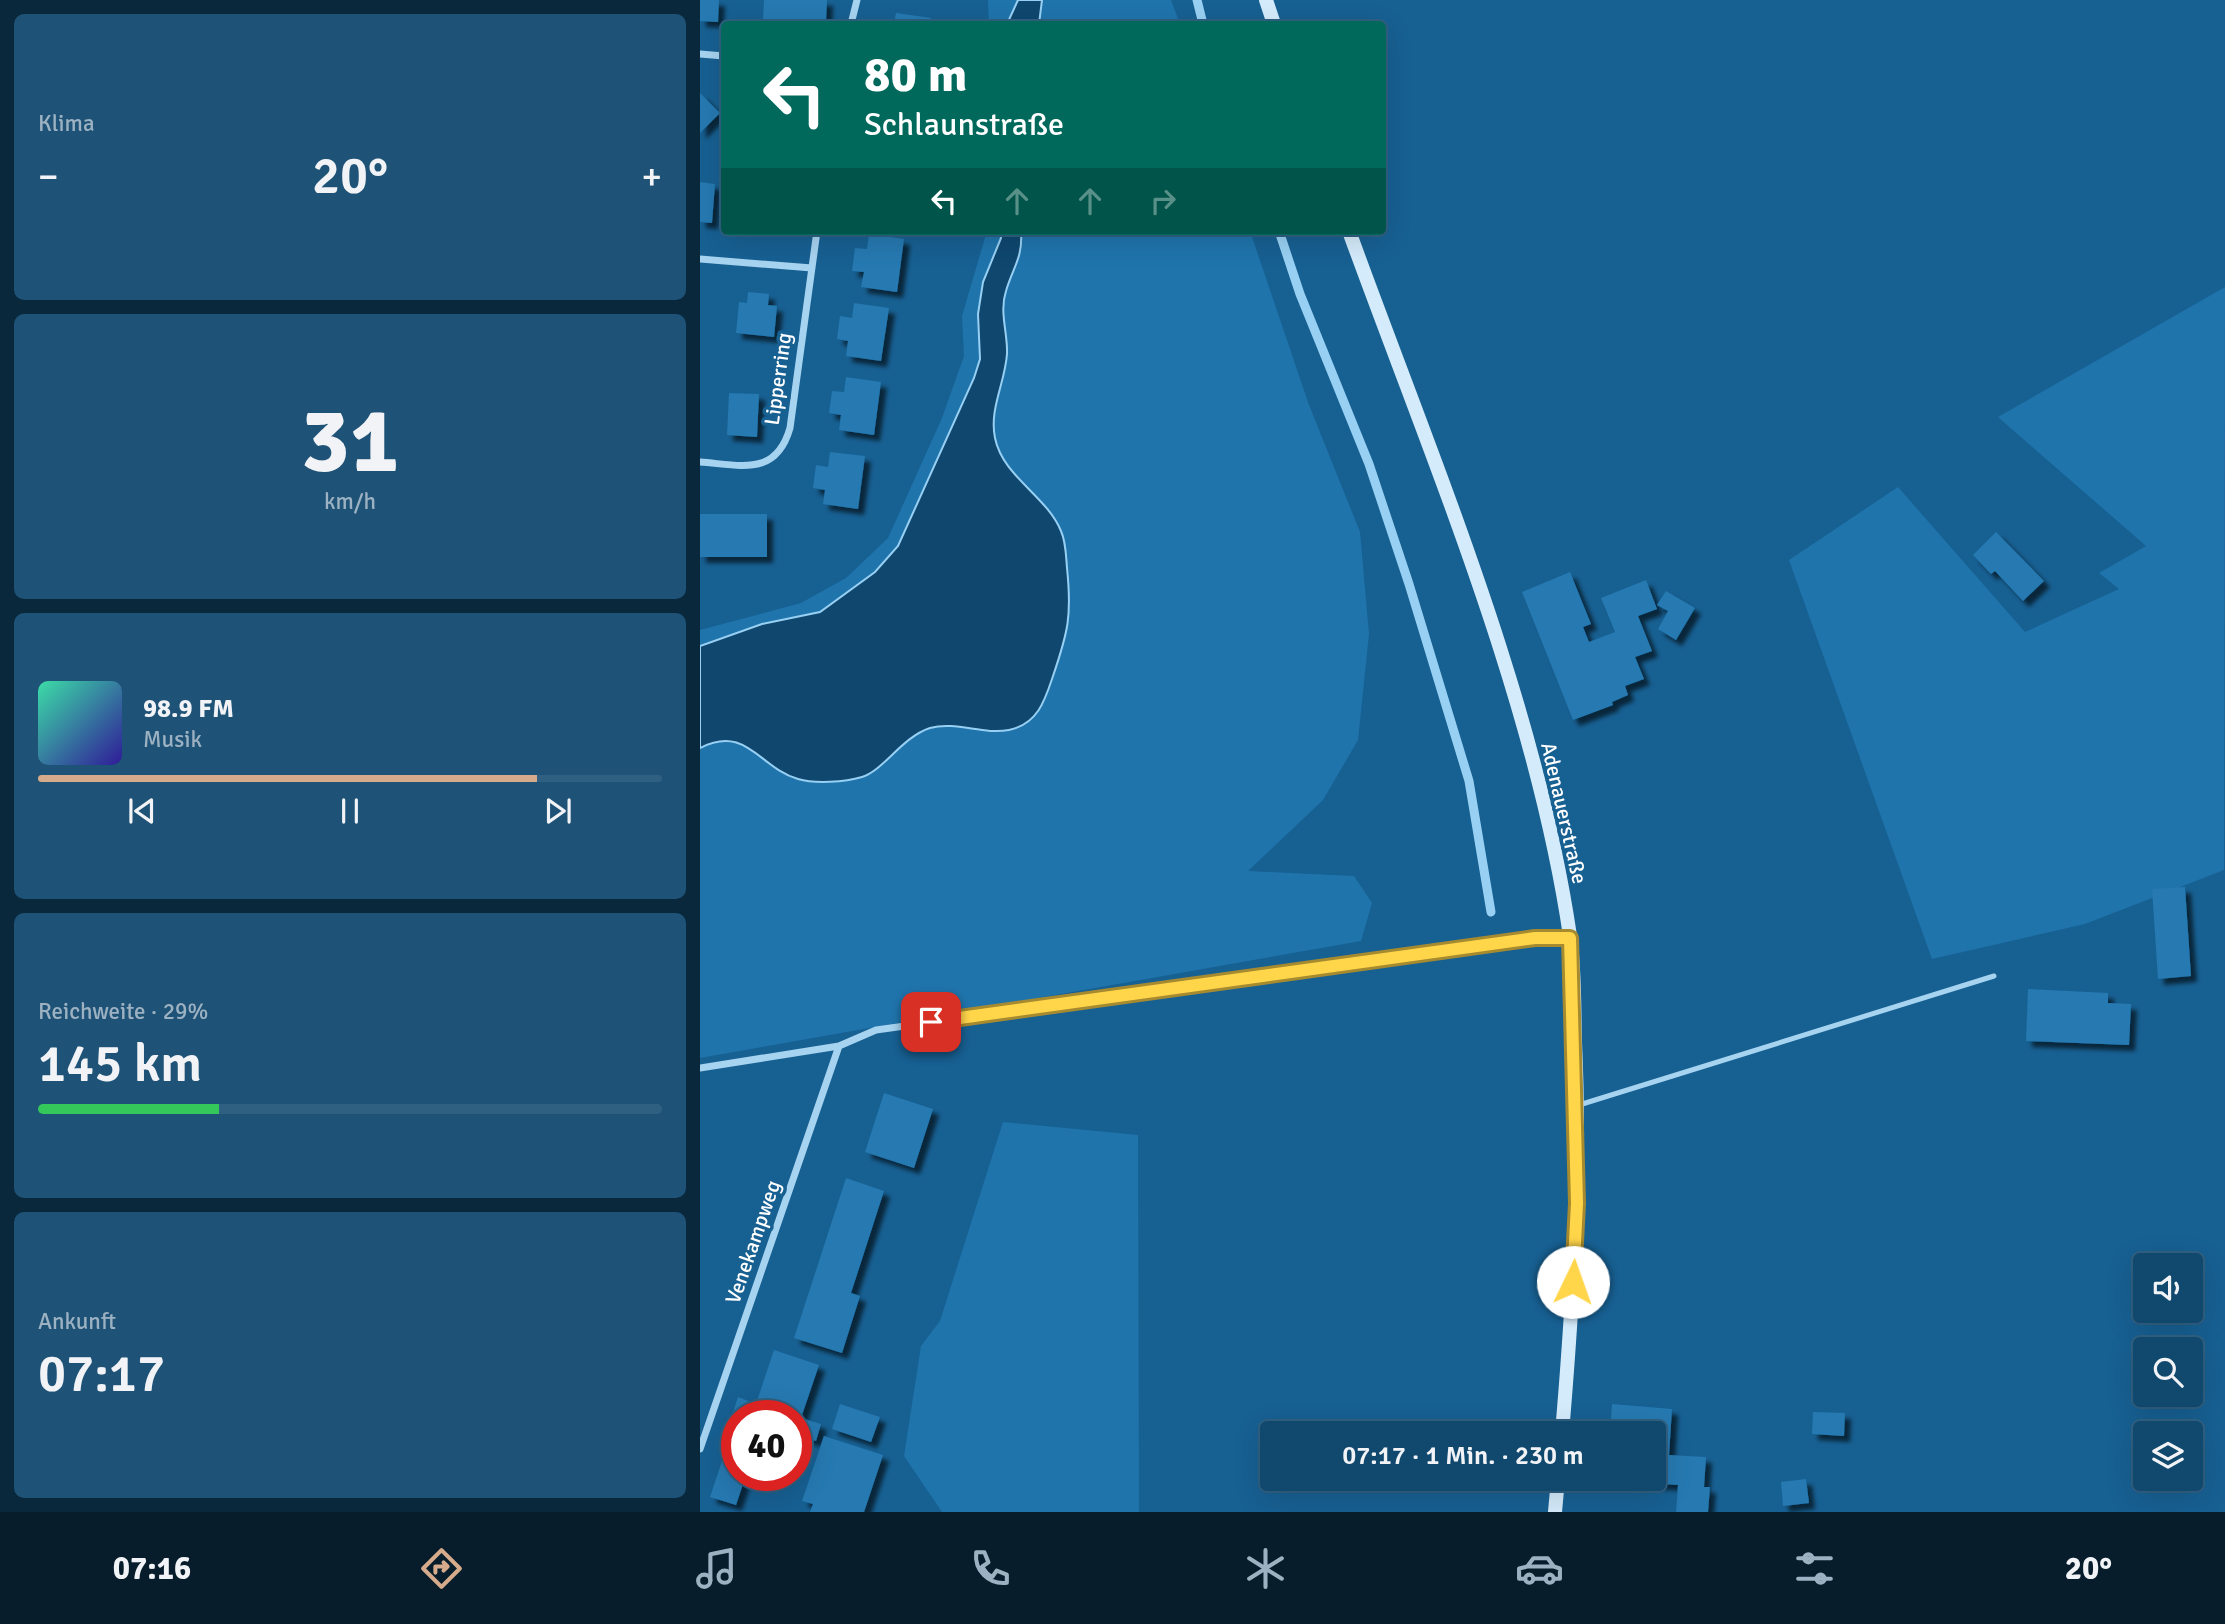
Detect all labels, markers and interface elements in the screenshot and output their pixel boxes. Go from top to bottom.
text: 80 m [864,45,967,105]
icon: left [749,49,840,140]
text: Schlaunstraße [864,105,1064,144]
text: Klima [38,109,95,138]
text: 20° [312,144,388,208]
text: − [38,153,59,200]
text: + [641,153,662,200]
icon: left [925,182,963,220]
icon: ahead [998,182,1036,220]
icon: ahead [1071,182,1109,220]
icon: right [1144,182,1182,220]
street label: Lipperring [759,331,797,427]
text: 31 [301,385,399,498]
text: km/h [324,487,376,516]
text: 98.9 FM [143,693,234,725]
text: Musik [143,725,202,754]
street label: Adenauerstraße [1535,740,1593,886]
icon: previous [123,792,161,830]
icon: pause [331,792,369,830]
icon: next [539,792,577,830]
pin [901,992,961,1052]
text: Reichweite · 29% [38,997,208,1026]
icon: arrive [912,1003,950,1041]
text: 145 km [38,1032,202,1096]
street label: Venekampweg [720,1177,786,1307]
position arrow [1536,1245,1610,1319]
map controls [2133,1253,2203,1491]
button: sound [2133,1253,2203,1323]
text: Ankunft [38,1307,116,1336]
button: search [2133,1337,2203,1407]
text: 07:17 [38,1342,165,1406]
speed limit sign: 40 [721,1400,812,1491]
button: layers [2133,1421,2203,1491]
text: 07:17 · 1 Min. · 230 m [1342,1440,1584,1472]
icon: directions [417,1544,466,1593]
icon: music [692,1544,741,1593]
icon: phone [966,1544,1015,1593]
icon: climate [1241,1544,1290,1593]
icon: car [1515,1544,1564,1593]
icon: filters [1790,1544,1839,1593]
text: 07:16 [113,1549,191,1588]
text: 20° [2065,1549,2112,1588]

